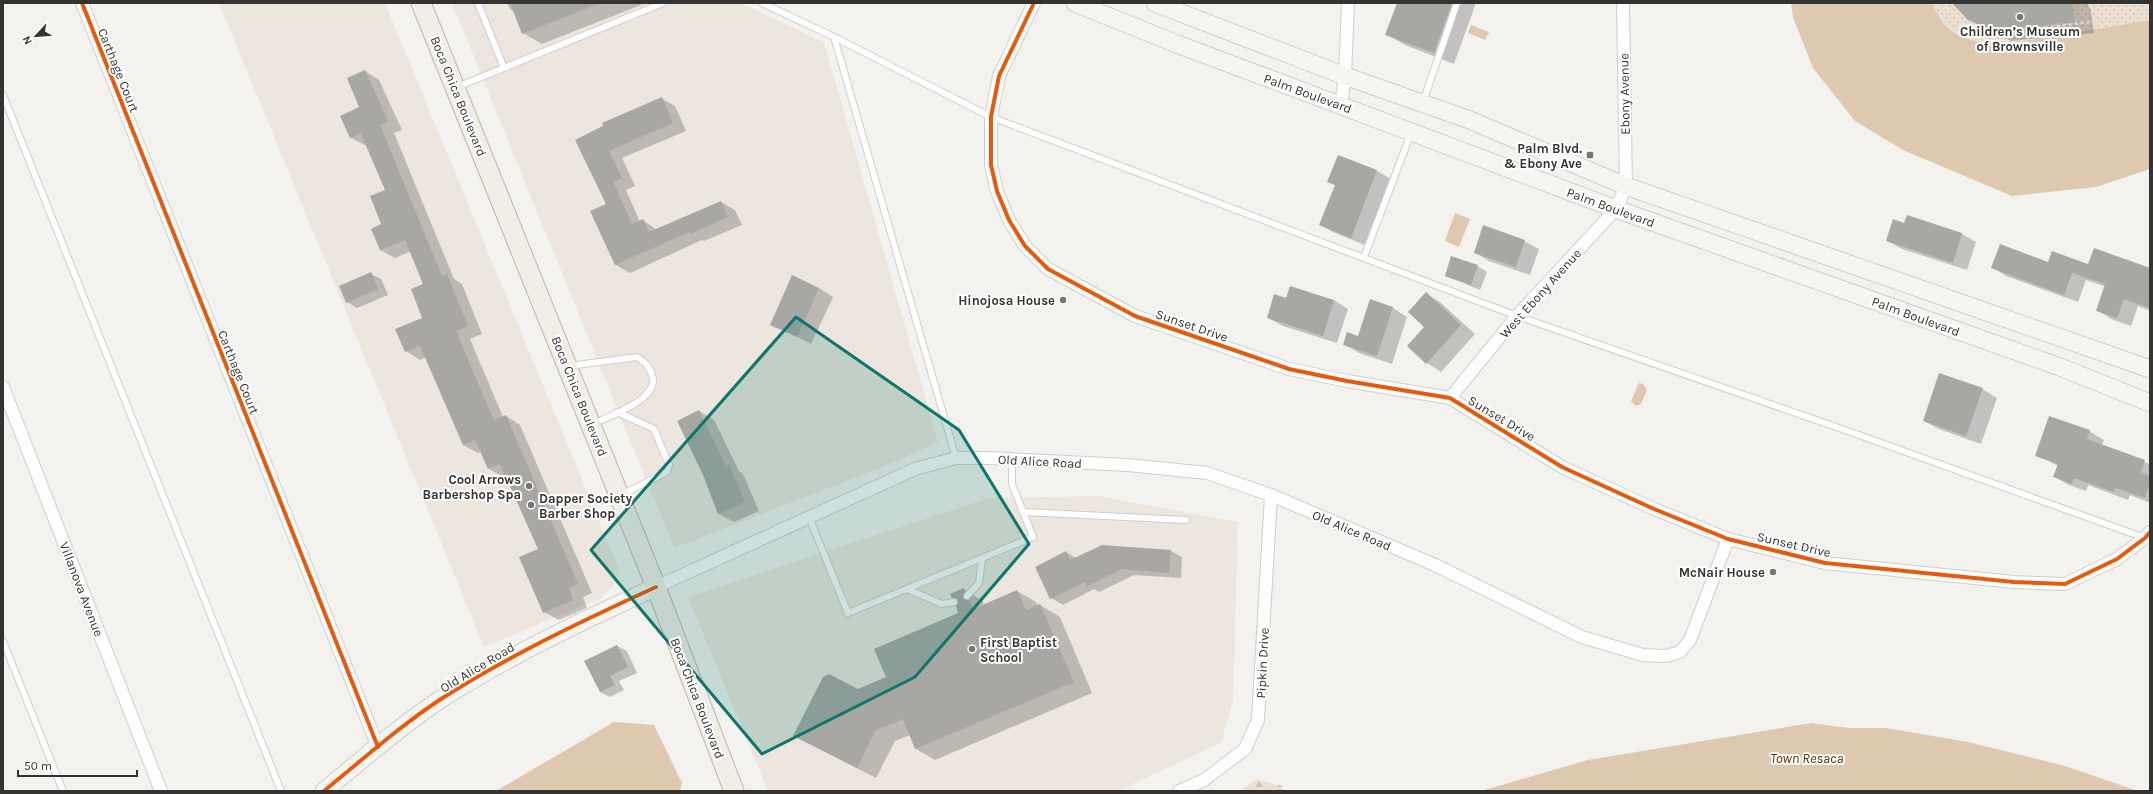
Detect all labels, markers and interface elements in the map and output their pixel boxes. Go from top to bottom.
marker: Children’s Museum of Brownsville [2015,12,2025,22]
north arrow [16,16,56,56]
place label: Children’s Museum of Brownsville [1960,24,2080,54]
street label: Carthage Court [95,26,142,115]
text: N [20,34,35,47]
street label: Boca Chica Boulevard [428,34,490,158]
street label: Ebony Avenue [1616,53,1633,135]
street label: Palm Boulevard [1262,71,1354,116]
place label: Palm Blvd. & Ebony Ave [1504,141,1582,171]
marker: Palm Blvd. & Ebony Ave [1585,150,1595,160]
street label: Palm Boulevard [1565,185,1657,230]
street label: West Ebony Avenue [1496,246,1584,341]
place label: Hinojosa House [958,293,1055,308]
street label: Palm Boulevard [1870,294,1962,339]
marker: Hinojosa House [1058,295,1068,305]
street label: Sunset Drive [1154,306,1230,345]
street label: Carthage Court [215,328,262,417]
street label: Boca Chica Boulevard [549,334,611,458]
street label: Sunset Drive [1466,393,1538,444]
street label: Old Alice Road [998,452,1082,471]
place label: Cool Arrows Barbershop Spa [423,472,521,502]
marker: Cool Arrows Barbershop Spa [524,481,534,491]
place label: Dapper Society Barber Shop [539,491,632,521]
marker: Dapper Society Barber Shop [526,500,536,510]
street label: Old Alice Road [1310,507,1393,554]
street label: Sunset Drive [1755,529,1833,560]
street label: Villanova Avenue [57,540,107,639]
place label: McNair House [1679,565,1765,580]
marker: McNair House [1768,567,1778,577]
street label: Pipkin Drive [1253,627,1272,699]
place label: First Baptist School [980,635,1057,665]
street label: Boca Chica Boulevard [668,636,728,761]
street label: Old Alice Road [437,639,517,696]
marker: First Baptist School [967,644,977,654]
water label: Town Resaca [1770,750,1844,767]
scale bar [18,752,137,778]
text: 50 m [24,759,52,773]

